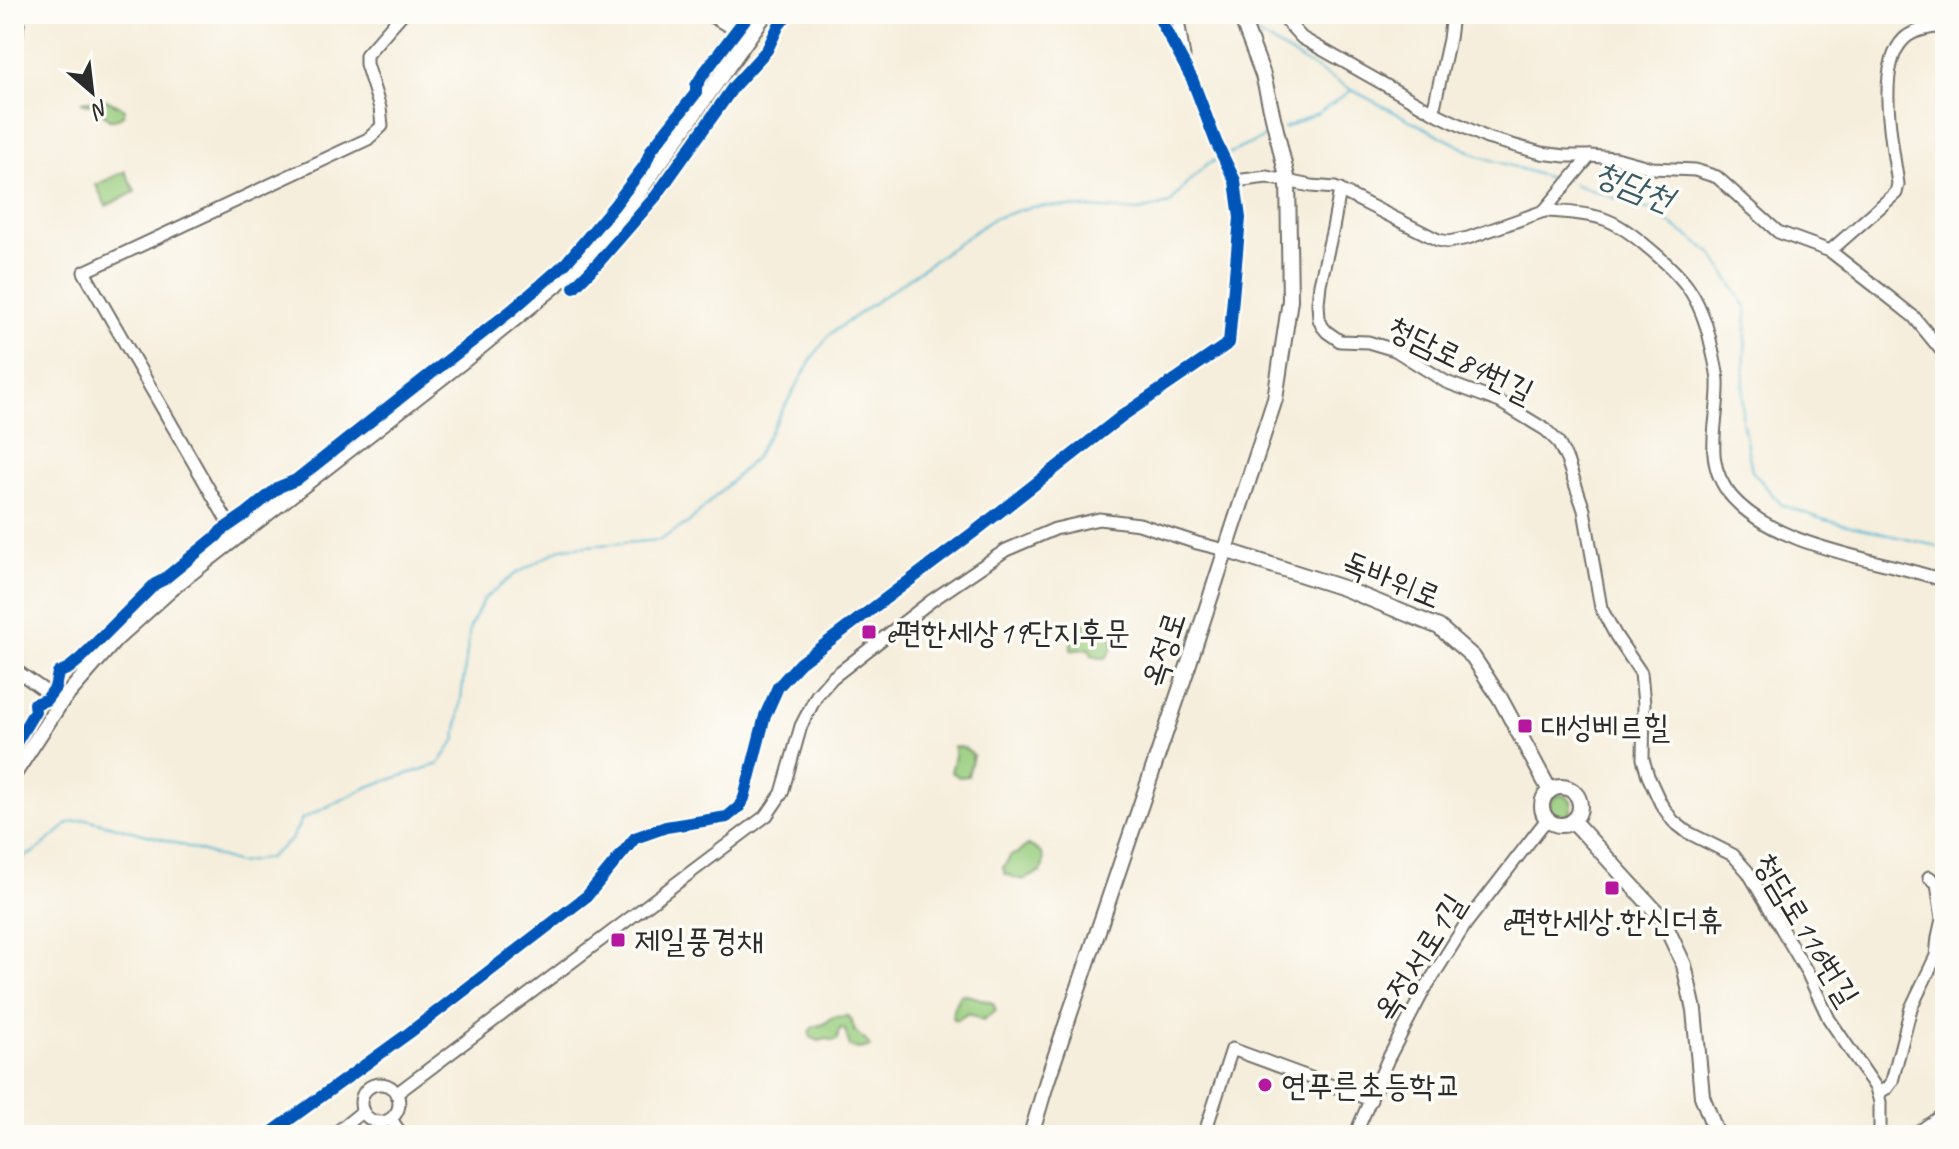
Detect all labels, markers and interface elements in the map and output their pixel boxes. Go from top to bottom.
north arrow [52,52,132,132]
text: N [85,93,114,126]
water label: 청담천 [1588,150,1683,222]
street label: 청담로84번길 [1381,306,1541,412]
street label: 독바위로 [1336,541,1447,618]
street label: 옥정로 [1132,606,1195,692]
place label: e편한세상19단지후문 [885,612,1130,653]
marker: e편한세상19단지후문 [860,623,878,641]
place label: 대성베르힐 [1541,706,1670,747]
marker: 대성베르힐 [1516,717,1534,735]
street label: 청담로116번길 [1745,845,1868,1014]
marker: e편한세상.한신더휴 [1603,879,1621,897]
street label: 옥정서로1길 [1364,886,1475,1029]
place label: e편한세상.한신더휴 [1501,900,1723,941]
place label: 제일풍경채 [634,920,763,961]
marker: 제일풍경채 [609,931,627,949]
place label: 연푸른초등학교 [1281,1065,1461,1106]
marker: 연푸른초등학교 [1256,1076,1274,1094]

